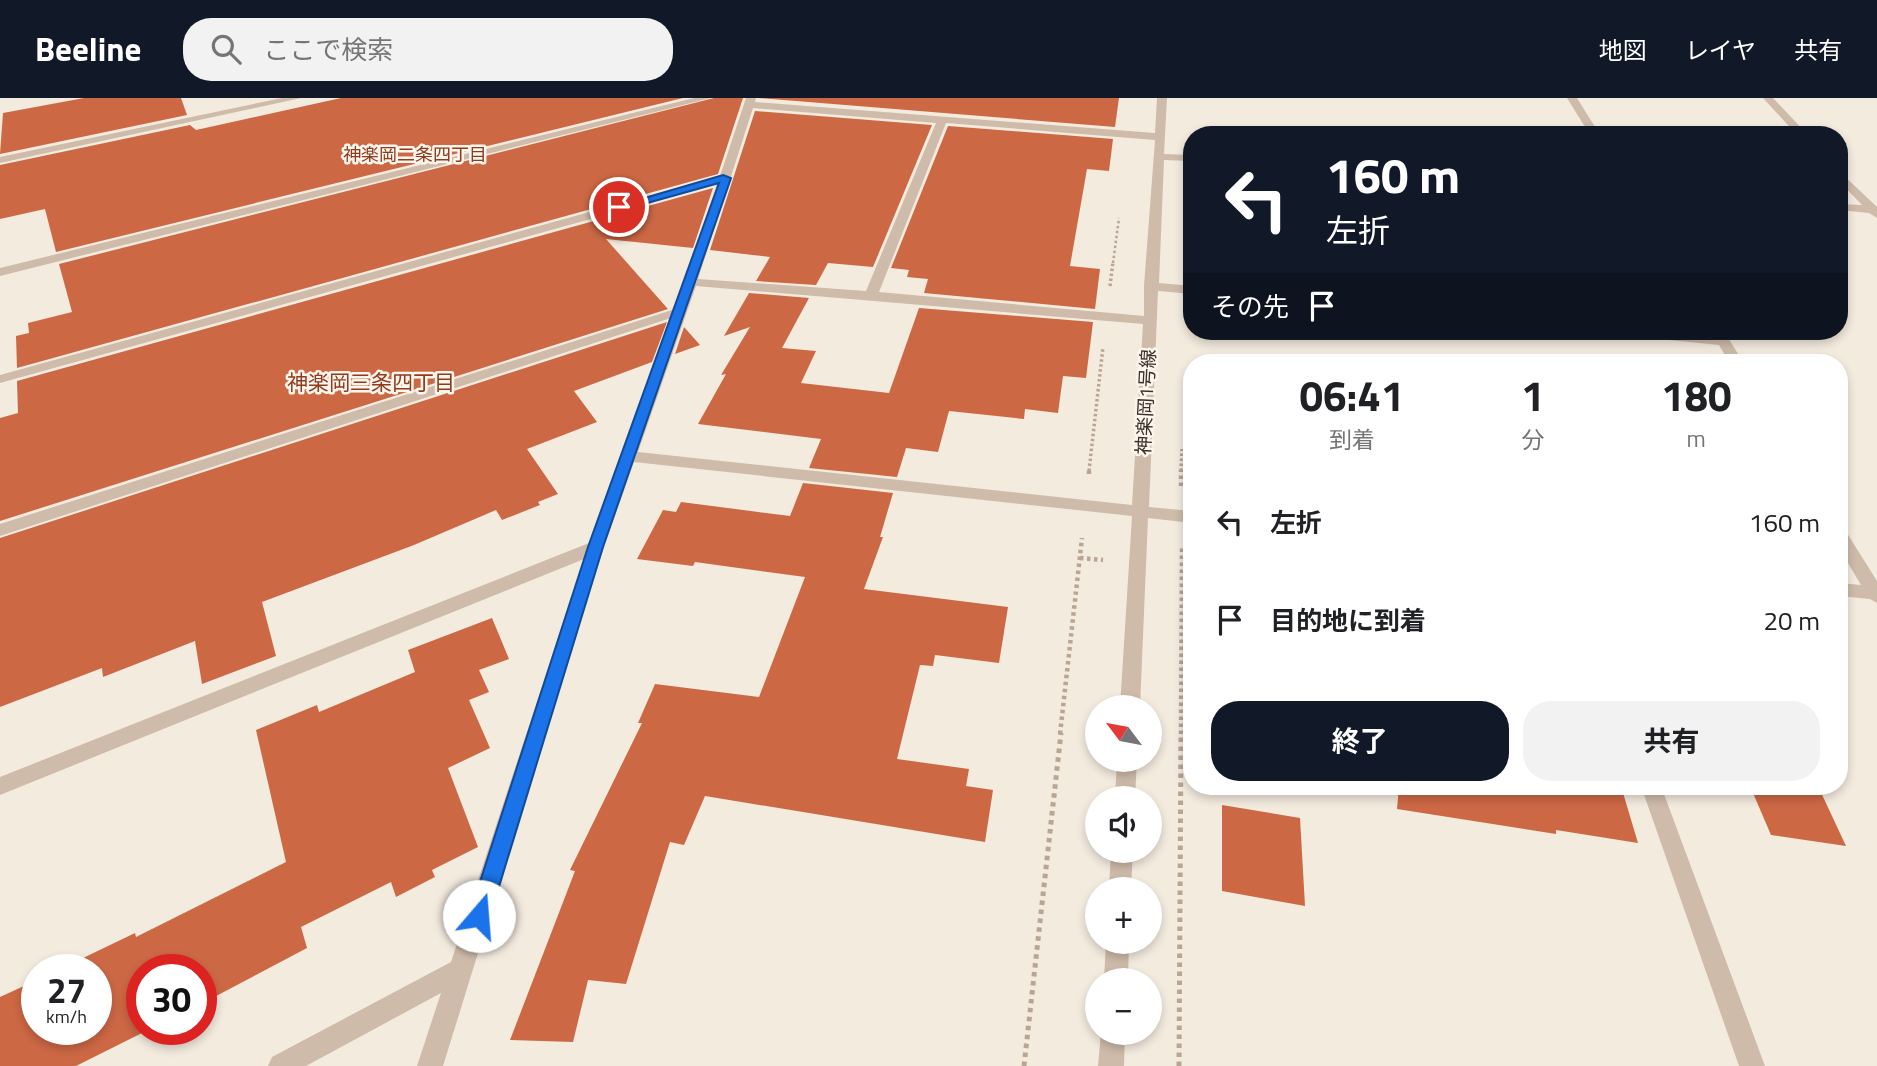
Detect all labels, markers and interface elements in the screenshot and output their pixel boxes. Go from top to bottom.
search box [183,18,673,81]
text: Beeline [35,24,141,74]
icon: search [207,30,245,68]
text: ここで検索 [263,30,393,69]
text: 地図 [1599,32,1647,68]
text: レイヤ [1685,32,1756,68]
text: 共有 [1794,32,1842,68]
text: 160 m [1326,137,1460,212]
district label: 神楽岡二条四丁目 [343,141,487,168]
icon: left [1211,154,1302,245]
pin [589,177,649,237]
icon: arrive [600,188,638,226]
text: 左折 [1326,206,1390,254]
text: その先 [1211,287,1289,326]
icon: arrive [1303,287,1341,325]
street label: 神楽岡1号線 [1128,348,1162,456]
text: 06:41 [1300,363,1404,427]
text: 1 [1521,363,1544,427]
text: 180 [1661,363,1731,427]
district label: 神楽岡三条四丁目 [287,366,455,398]
text: m [1687,421,1706,456]
text: 到着 [1329,422,1375,457]
text: 分 [1521,422,1544,457]
icon: left [1211,503,1249,541]
text: 左折 [1270,503,1322,542]
text: 160 m [1749,503,1820,542]
icon: arrive [1211,601,1249,639]
text: 目的地に到着 [1270,601,1426,640]
text: 20 m [1763,601,1820,640]
north arrow [1085,695,1162,772]
map controls [1085,695,1162,1045]
button: 終了 [1211,701,1509,781]
button: 共有 [1523,701,1820,781]
button: sound [1085,786,1162,863]
button: + [1085,877,1162,954]
position arrow [442,879,516,953]
speed limit sign: 30 [126,954,217,1045]
text: 27 [47,963,86,1017]
button: − [1085,968,1162,1045]
text: km/h [46,1003,87,1030]

